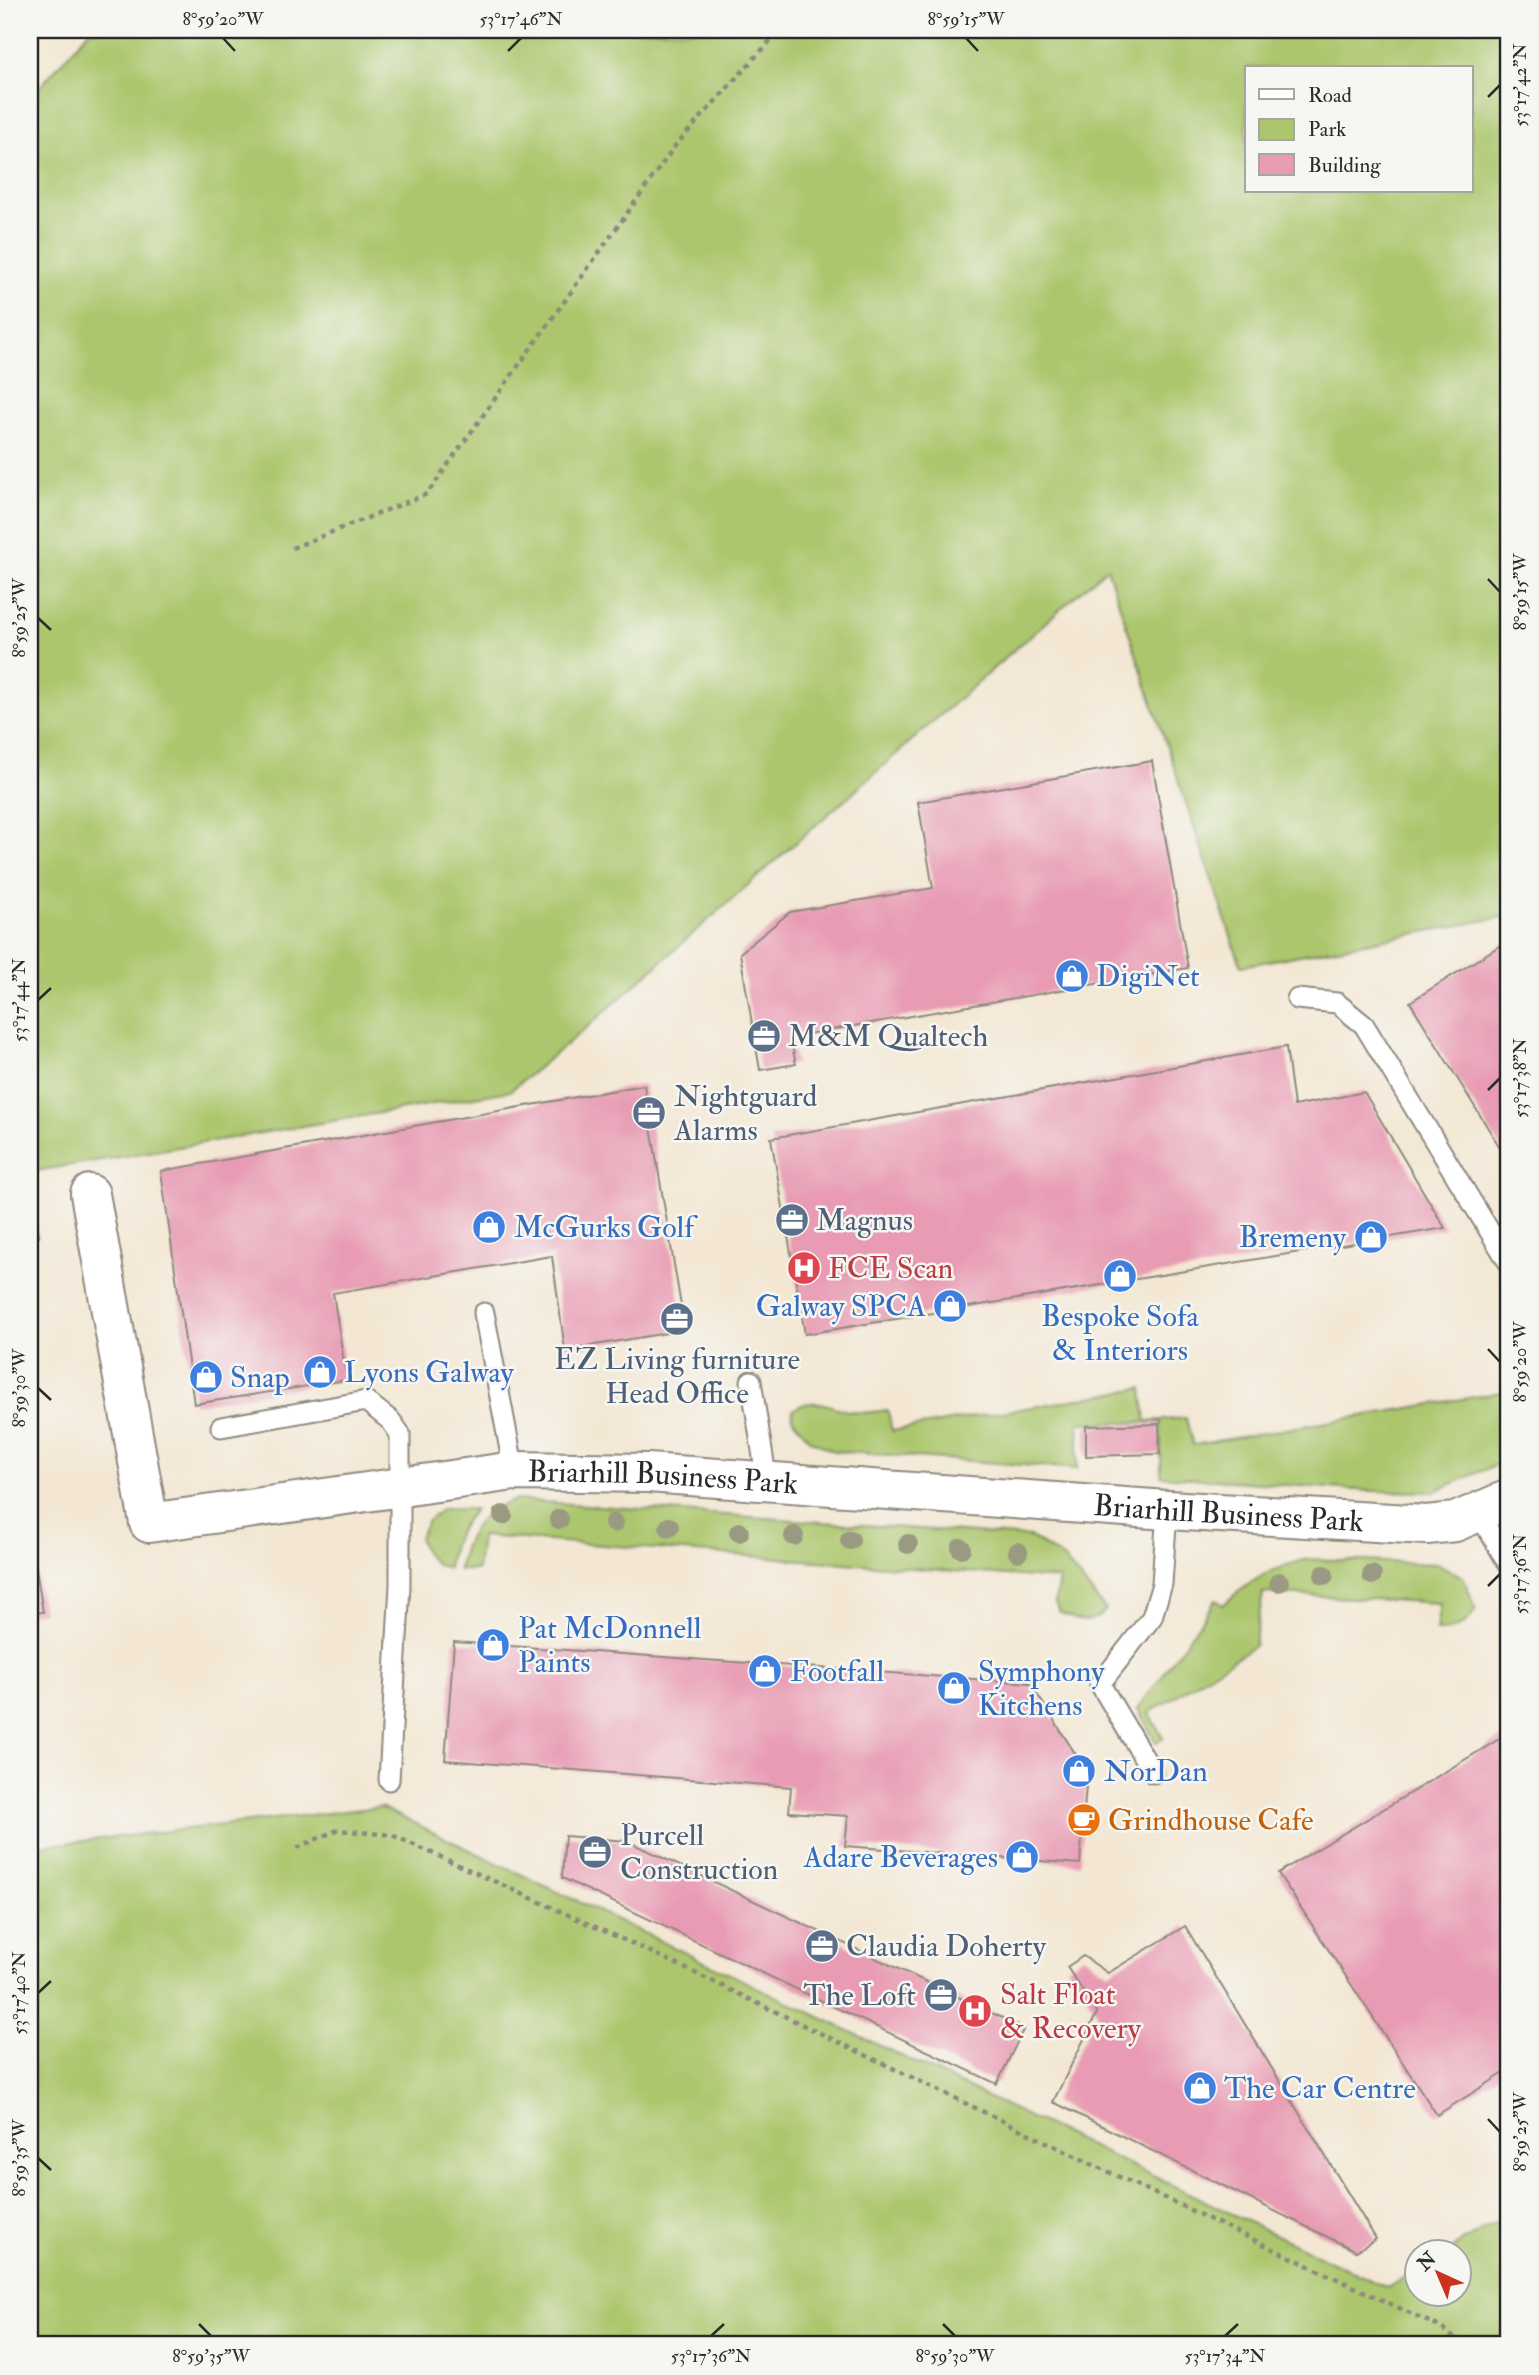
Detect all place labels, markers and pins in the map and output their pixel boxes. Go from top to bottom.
shop icon: DigiNet [1053,957,1091,995]
place label: DigiNet [1096,958,1200,995]
office icon: M&M Qualtech [745,1017,783,1055]
place label: M&M Qualtech [788,1018,988,1055]
place label: Nightguard Alarms [673,1078,818,1149]
office icon: Nightguard Alarms [630,1094,668,1132]
office icon: Magnus [773,1201,811,1239]
place label: Magnus [816,1202,913,1239]
shop icon: McGurks Golf [470,1208,508,1246]
place label: McGurks Golf [514,1209,698,1246]
shop icon: Bremeny [1352,1218,1390,1256]
place label: Bremeny [1239,1219,1347,1256]
hospital icon: FCE Scan [785,1249,823,1287]
place label: FCE Scan [828,1250,953,1287]
shop icon: Bespoke Sofa & Interiors [1101,1257,1139,1295]
shop icon: Galway SPCA [931,1287,969,1325]
place label: Galway SPCA [756,1288,926,1325]
place label: Bespoke Sofa & Interiors [1041,1298,1200,1369]
office icon: EZ Living furniture Head Office [658,1300,696,1338]
place label: EZ Living furniture Head Office [554,1341,800,1412]
shop icon: Lyons Galway [301,1353,339,1391]
place label: Lyons Galway [344,1354,515,1391]
shop icon: Snap [187,1358,225,1396]
place label: Snap [230,1359,290,1396]
place label: Pat McDonnell Paints [518,1610,702,1681]
shop icon: Pat McDonnell Paints [474,1626,512,1664]
shop icon: Footfall [746,1652,784,1690]
place label: Footfall [790,1653,884,1690]
place label: Symphony Kitchens [978,1653,1105,1724]
shop icon: Symphony Kitchens [935,1669,973,1707]
shop icon: NorDan [1060,1752,1098,1790]
place label: NorDan [1104,1753,1208,1790]
cafe icon: Grindhouse Cafe [1065,1801,1103,1839]
place label: Grindhouse Cafe [1108,1802,1314,1839]
place label: Purcell Construction [620,1817,778,1888]
office icon: Purcell Construction [576,1833,614,1871]
shop icon: Adare Beverages [1003,1838,1041,1876]
place label: Adare Beverages [802,1839,998,1876]
office icon: Claudia Doherty [803,1927,841,1965]
place label: Claudia Doherty [846,1928,1047,1965]
office icon: The Loft [922,1976,960,2014]
place label: Salt Float & Recovery [1000,1976,1142,2047]
place label: The Loft [803,1977,916,2014]
hospital icon: Salt Float & Recovery [956,1992,994,2030]
shop icon: The Car Centre [1181,2069,1219,2107]
place label: The Car Centre [1224,2070,1416,2107]

